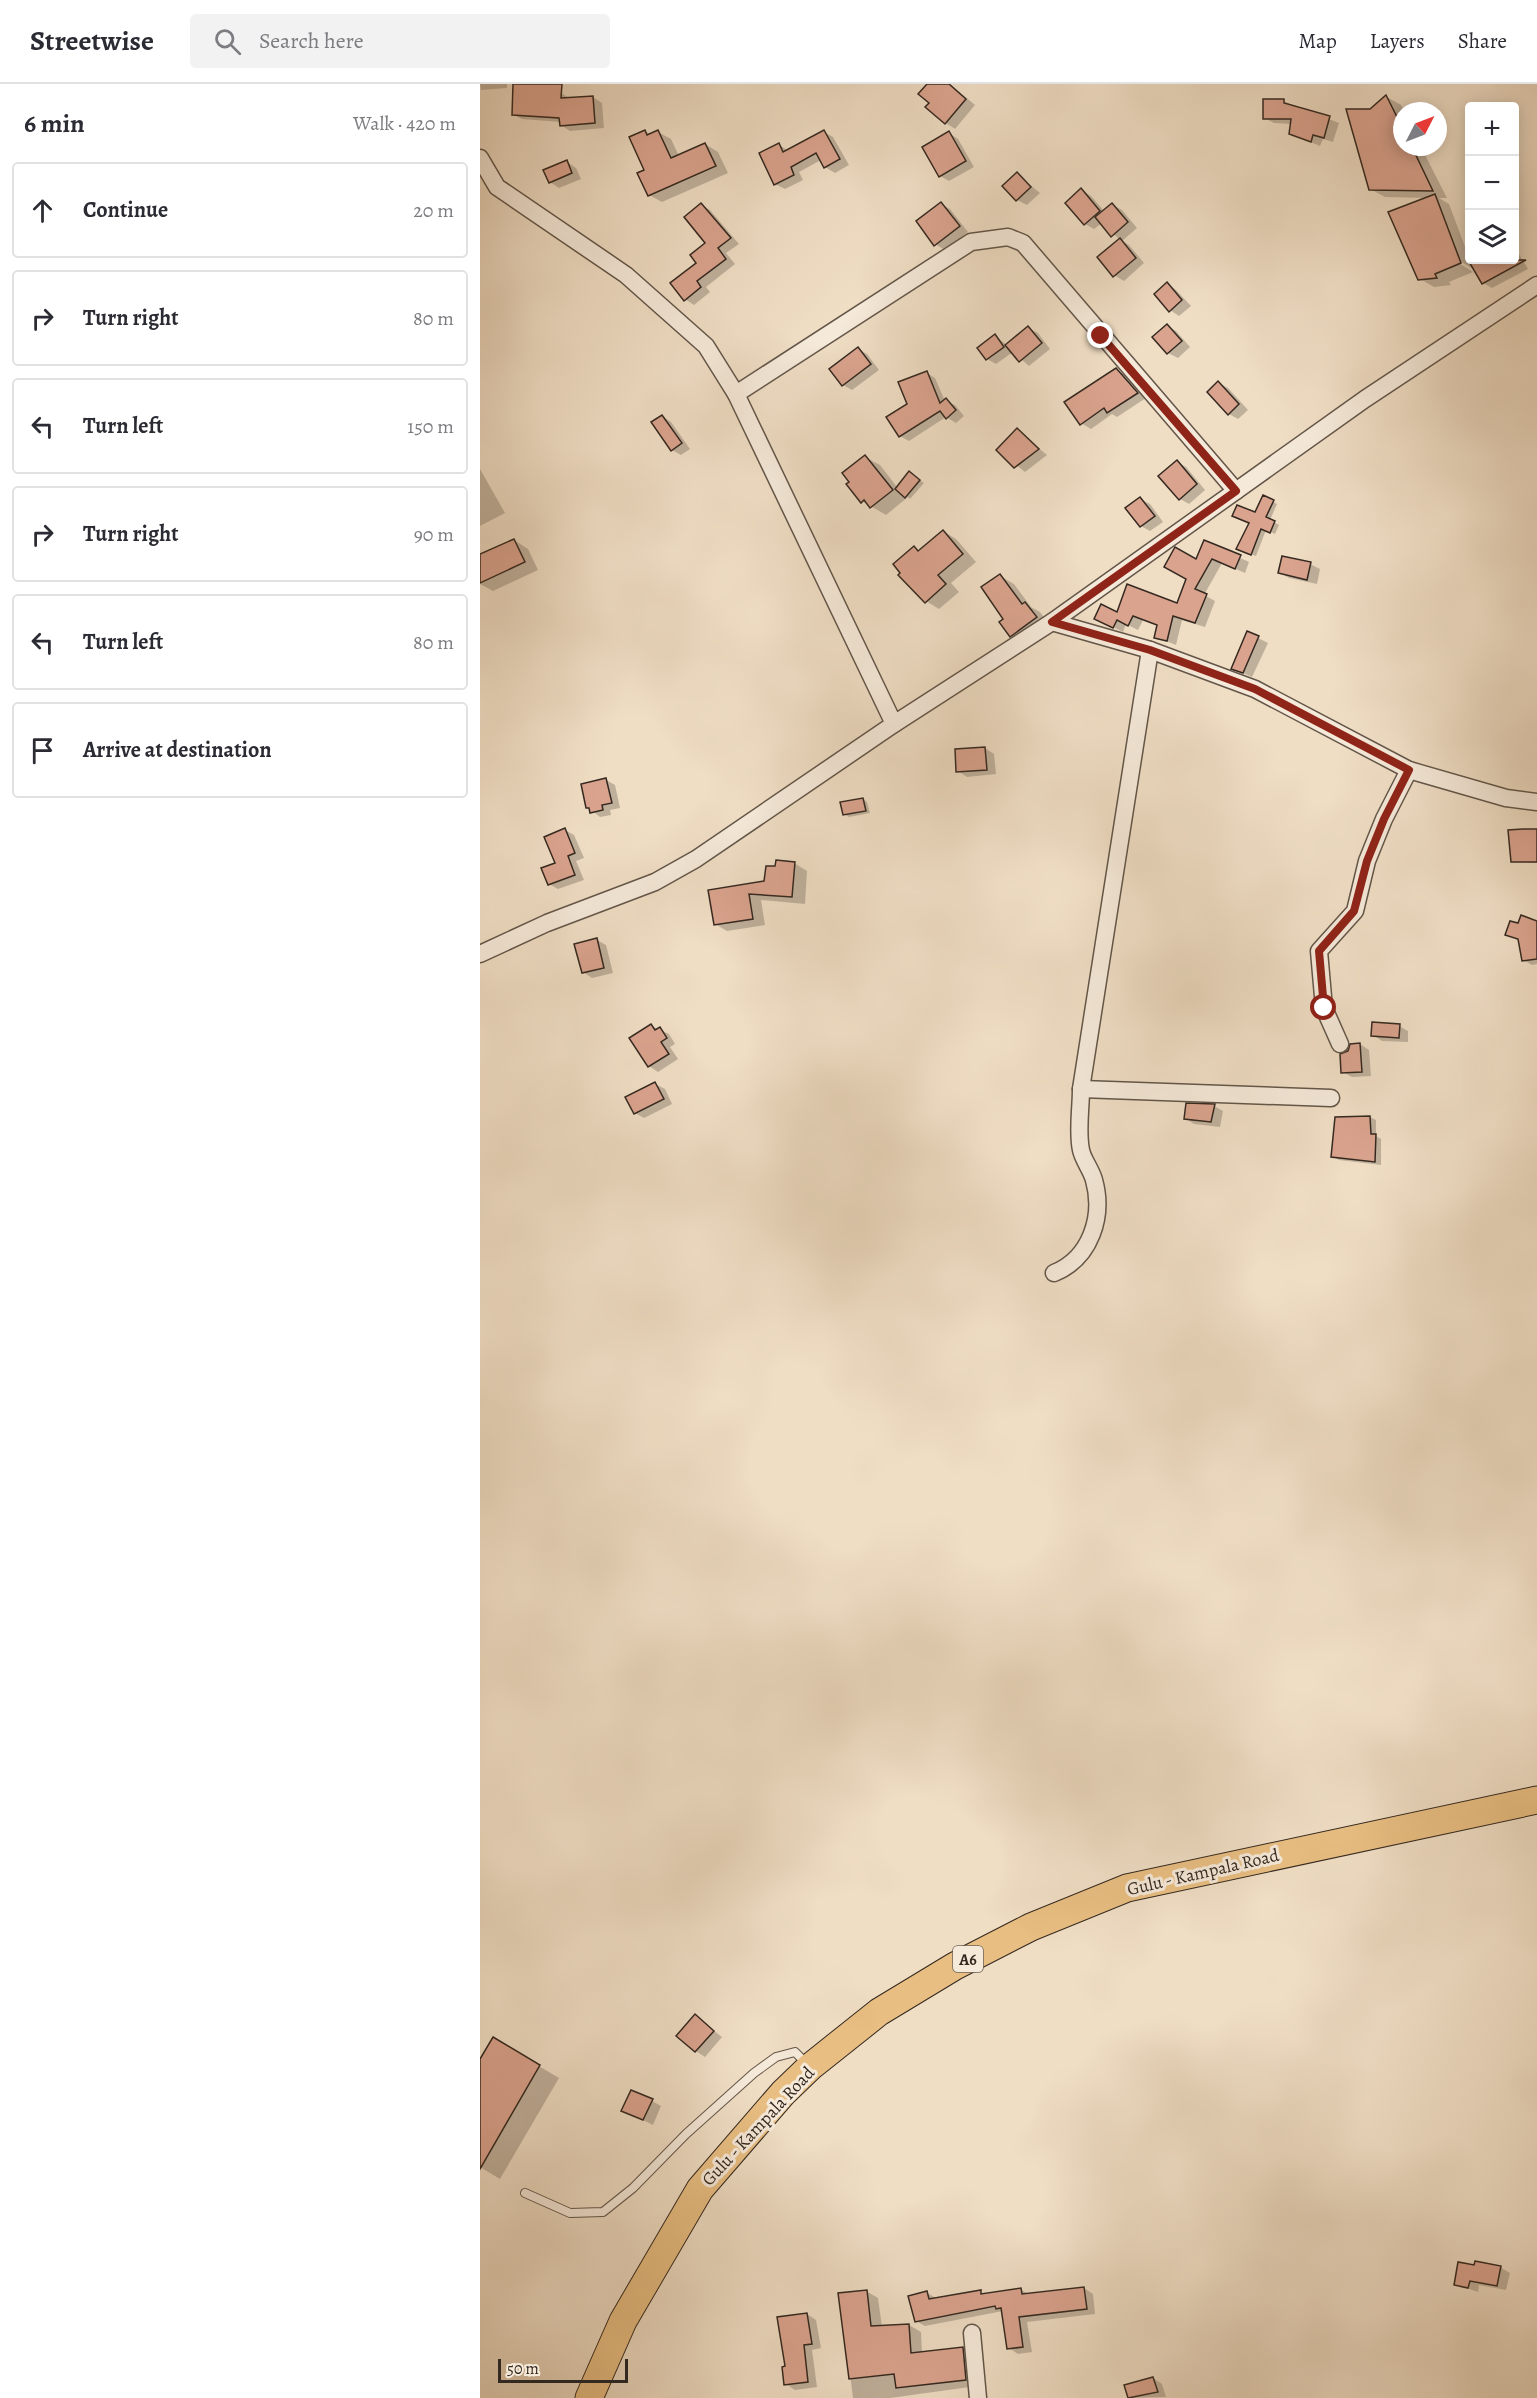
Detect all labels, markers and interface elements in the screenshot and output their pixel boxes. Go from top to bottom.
search box [190,14,610,68]
text: Streetwise [30,22,154,60]
icon: search [211,25,244,58]
text: Search here [259,26,364,56]
text: Map [1298,27,1337,55]
text: Layers [1370,27,1425,55]
text: Share [1458,27,1507,55]
north arrow [1393,102,1447,156]
map controls [1465,102,1519,264]
button: + [1465,102,1519,156]
text: 6 min [24,106,85,141]
text: Walk · 420 m [353,110,456,137]
button: − [1465,156,1519,210]
icon: ahead [26,194,59,227]
text: Continue [83,195,168,225]
text: 20 m [413,197,454,224]
button: layers [1465,210,1519,264]
icon: right [26,302,59,335]
text: Turn right [83,303,179,333]
text: 80 m [413,305,454,332]
route end [1087,322,1113,348]
icon: left [26,410,59,443]
text: Turn left [83,411,163,441]
text: 150 m [407,413,454,440]
icon: right [26,518,59,551]
text: Turn right [83,519,179,549]
text: 90 m [414,521,454,548]
icon: left [26,626,59,659]
text: Turn left [83,627,163,657]
text: 80 m [413,629,454,656]
icon: arrive [26,734,59,767]
text: Arrive at destination [83,735,272,765]
route start [1310,994,1336,1020]
street label: Gulu - Kampala Road [1125,1843,1282,1901]
road number: A6 [953,1946,983,1972]
street label: Gulu - Kampala Road [696,2061,820,2191]
scale bar [498,2356,628,2384]
text: 50 m [507,2358,539,2380]

